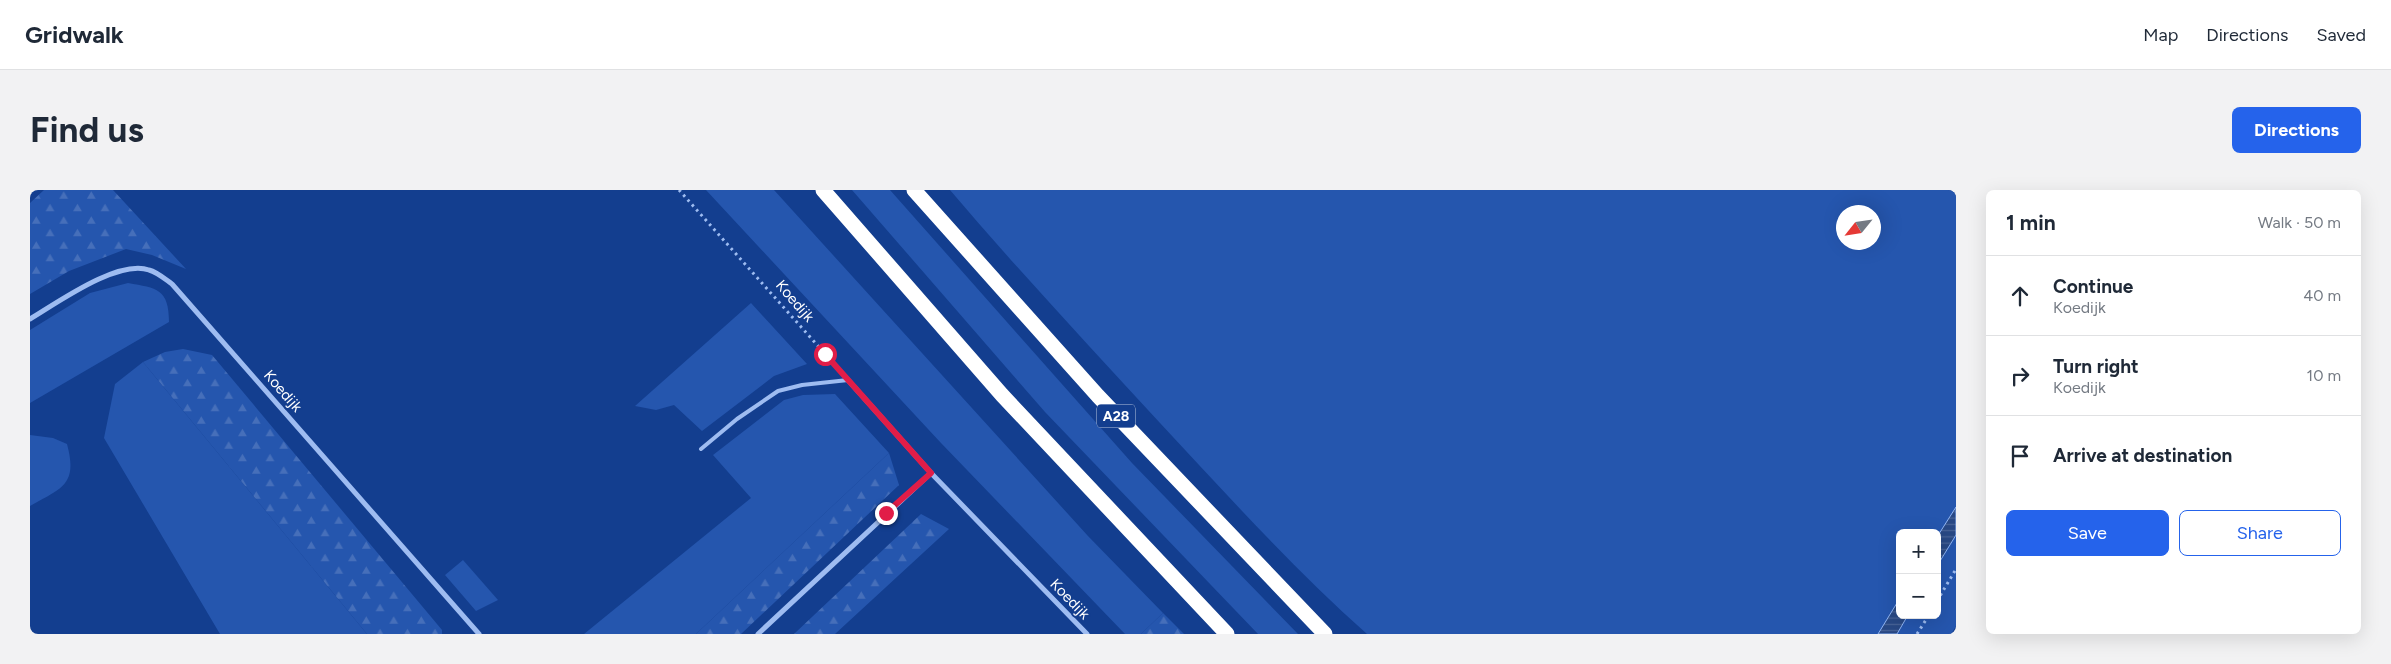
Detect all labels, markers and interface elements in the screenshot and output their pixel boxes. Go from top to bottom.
text: Gridwalk [25,20,124,49]
text: Map [2143,24,2178,46]
text: Directions [2206,24,2288,46]
text: Saved [2316,24,2366,46]
button: Directions [2232,107,2361,153]
text: Find us [30,109,144,151]
north arrow [1836,205,1881,250]
text: 1 min [2006,210,2056,235]
text: Walk · 50 m [2258,213,2341,232]
text: Continue [2053,275,2133,298]
street label: Koedijk [772,276,819,326]
icon: ahead [2006,282,2034,310]
text: 40 m [2303,286,2341,305]
text: Koedijk [2053,298,2106,317]
route start [814,343,837,366]
text: Turn right [2053,355,2139,378]
icon: right [2006,362,2034,390]
street label: Koedijk [260,366,307,416]
text: 10 m [2307,366,2341,385]
text: Koedijk [2053,378,2106,397]
road number: A28 [1097,405,1135,428]
icon: arrive [2006,442,2034,470]
text: Arrive at destination [2053,444,2232,467]
route end [875,502,898,525]
button: Save [2006,510,2169,556]
button: Share [2179,510,2341,556]
map controls [1896,529,1941,619]
button: + [1896,529,1941,574]
button: − [1896,574,1941,619]
street label: Koedijk [1046,575,1094,624]

